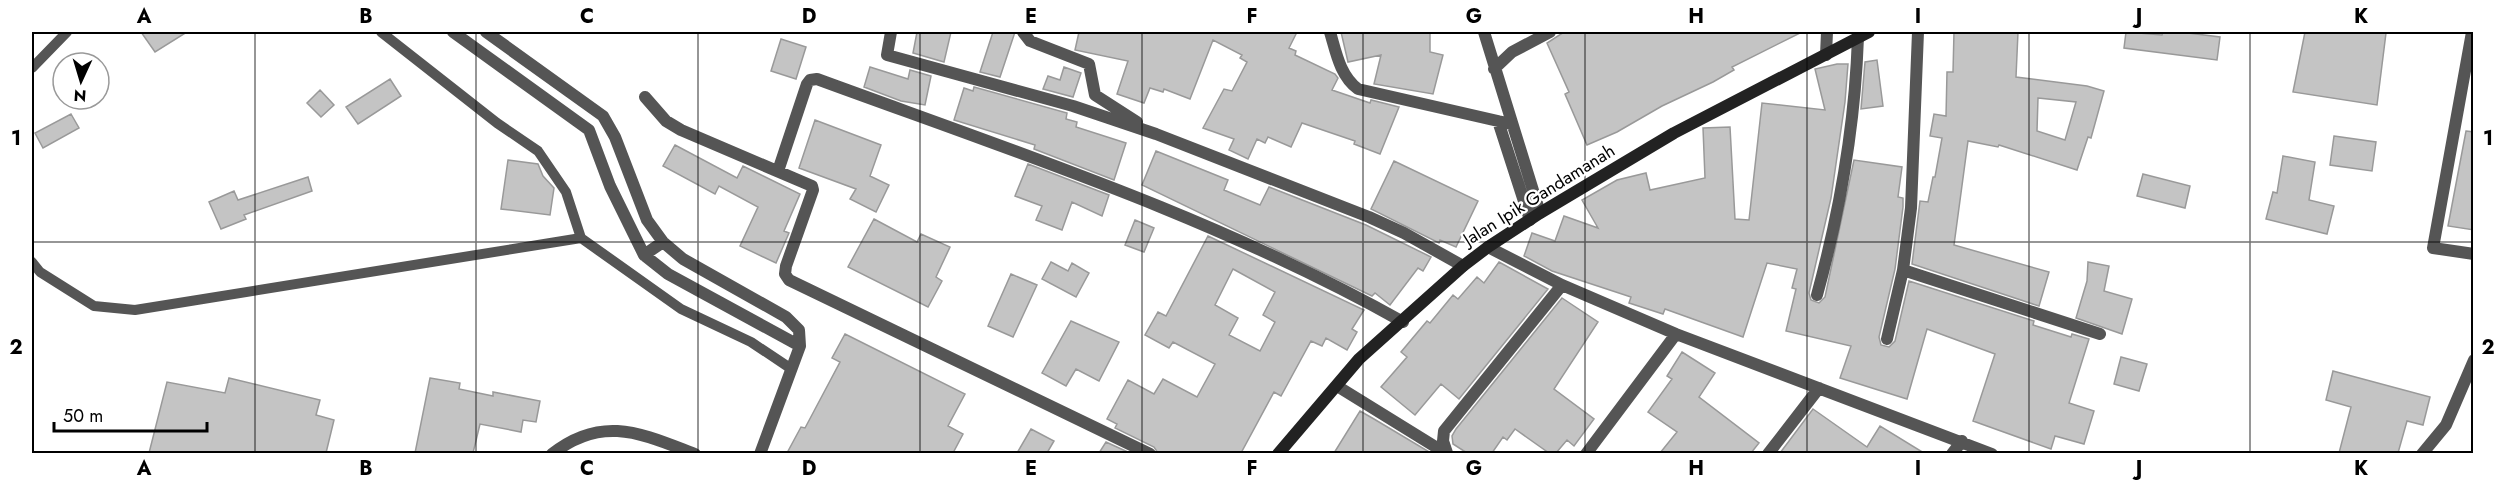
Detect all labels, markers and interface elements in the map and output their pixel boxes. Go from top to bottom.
text: A [136,2,152,31]
text: B [359,2,373,31]
text: C [580,2,594,31]
text: D [802,2,816,31]
text: E [1025,2,1037,31]
text: F [1246,2,1258,31]
text: G [1466,2,1482,31]
text: H [1688,2,1704,31]
text: I [1915,2,1921,31]
text: J [2132,2,2142,31]
text: K [2354,2,2368,31]
north arrow [51,51,111,111]
text: N [73,84,87,107]
text: 1 [11,124,21,153]
text: 1 [2483,124,2493,153]
street label: Jalan Ipik Gandamanah [1456,138,1620,253]
text: 2 [9,333,23,362]
text: 2 [2481,333,2495,362]
scale bar [54,395,207,433]
text: 50 m [63,403,103,429]
text: A [136,454,152,483]
text: B [359,454,373,483]
text: C [580,454,594,483]
text: D [802,454,816,483]
text: E [1025,454,1037,483]
text: F [1246,454,1258,483]
text: G [1466,454,1482,483]
text: H [1688,454,1704,483]
text: I [1915,454,1921,483]
text: J [2132,454,2142,483]
text: K [2354,454,2368,483]

